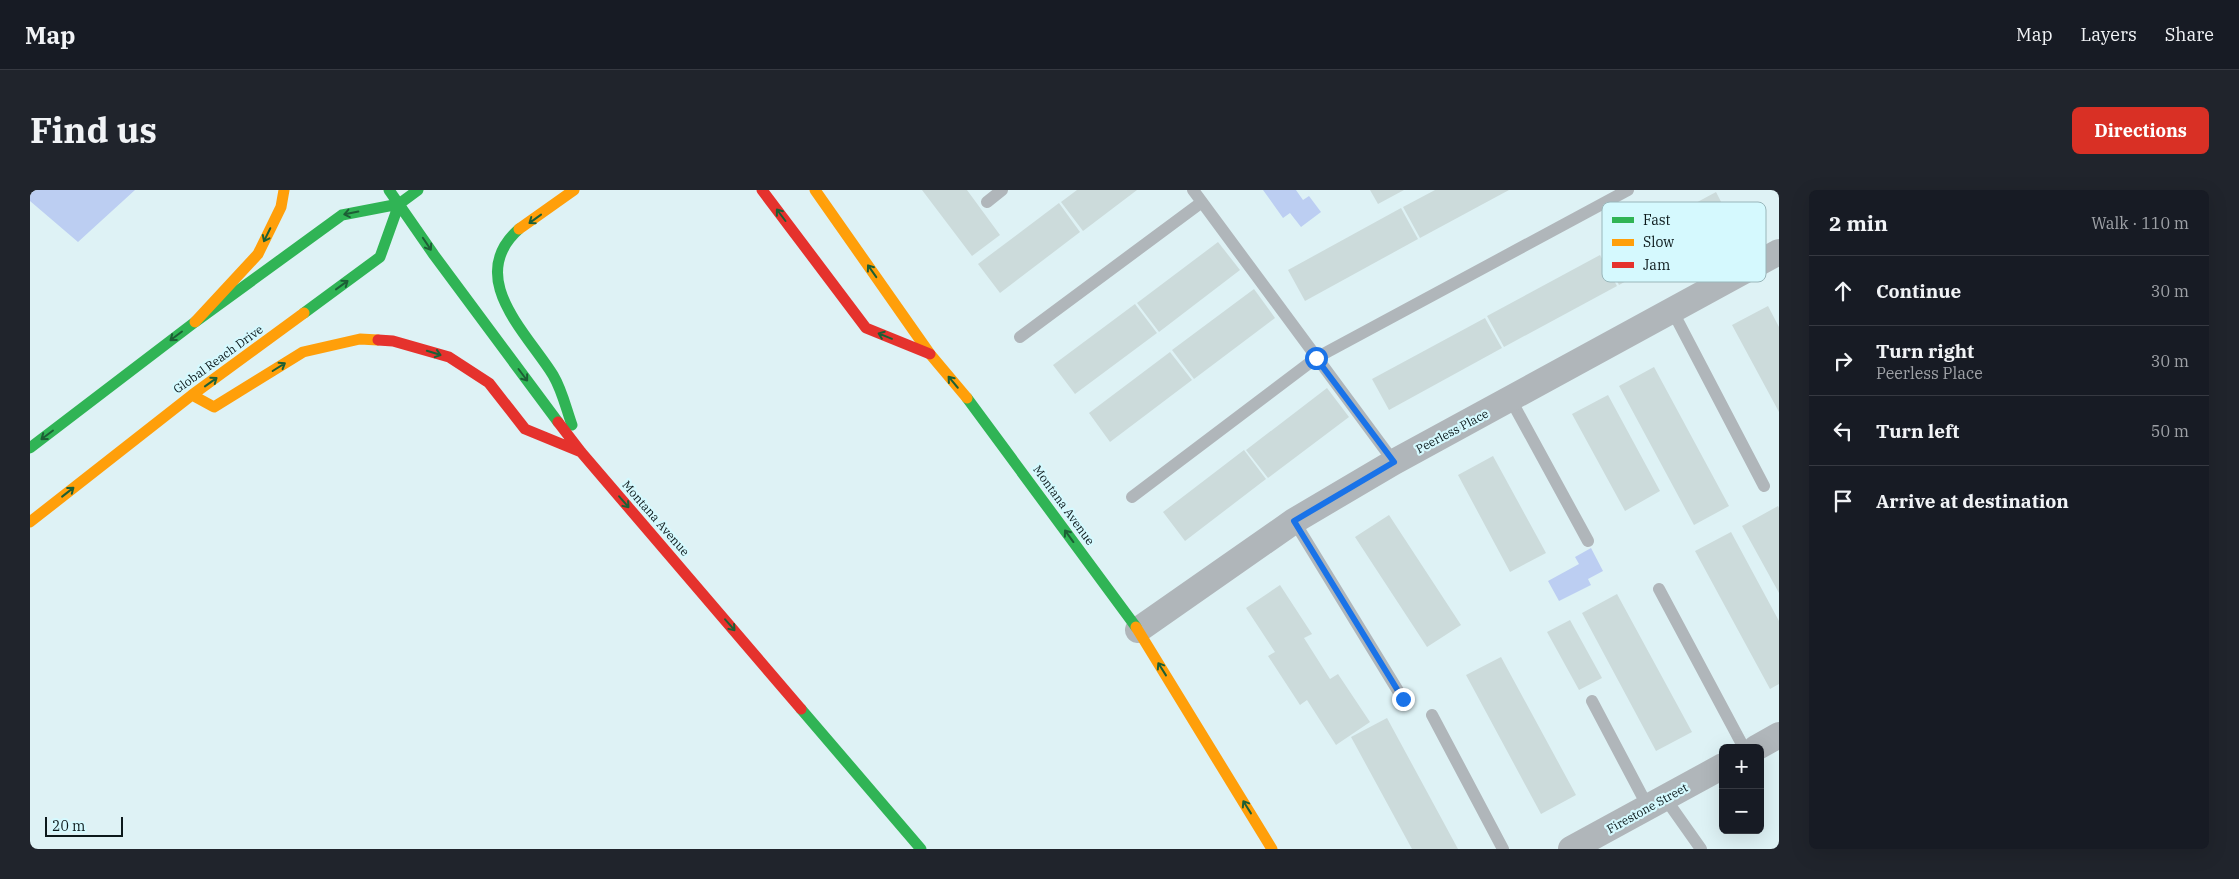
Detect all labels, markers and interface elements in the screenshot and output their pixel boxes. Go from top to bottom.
text: Map [25,19,75,51]
text: Map [2016,23,2053,46]
text: Layers [2081,23,2137,46]
text: Share [2165,23,2214,46]
text: Find us [30,107,157,153]
button: Directions [2072,107,2209,154]
legend [1602,202,1766,282]
one-way arrow [344,209,360,218]
one-way arrow [775,209,786,222]
text: 2 min [1829,209,1888,237]
text: Fast [1643,211,1671,229]
text: Walk · 110 m [2091,213,2189,233]
one-way arrow [528,214,542,224]
one-way arrow [262,227,271,242]
text: Slow [1643,233,1674,251]
one-way arrow [421,237,432,251]
text: Jam [1643,256,1670,274]
one-way arrow [867,264,877,278]
icon: ahead [1829,277,1857,305]
text: Continue [1876,279,1961,303]
one-way arrow [335,280,348,291]
text: 30 m [2151,281,2189,301]
street label: Global Reach Drive [170,321,266,397]
one-way arrow [170,331,183,342]
one-way arrow [878,331,893,340]
text: Turn right [1876,339,1974,363]
route start [1305,347,1328,370]
icon: right [1829,347,1857,375]
one-way arrow [426,348,442,358]
text: 30 m [2151,351,2189,371]
one-way arrow [271,361,285,371]
text: Peerless Place [1876,363,1983,383]
one-way arrow [518,368,528,382]
one-way arrow [204,376,217,387]
one-way arrow [948,376,959,389]
street label: Peerless Place [1413,406,1491,456]
icon: left [1829,417,1857,445]
text: Turn left [1876,419,1959,443]
text: 50 m [2151,421,2189,441]
one-way arrow [40,430,54,440]
street label: Montana Avenue [1030,462,1098,548]
street label: Montana Avenue [619,477,693,559]
one-way arrow [62,486,75,497]
icon: arrive [1829,487,1857,515]
text: Arrive at destination [1876,489,2069,513]
one-way arrow [618,495,629,508]
one-way arrow [1064,529,1074,543]
one-way arrow [724,619,735,632]
one-way arrow [1156,662,1167,676]
route end [1392,688,1415,711]
map controls [1719,744,1764,834]
button: + [1719,744,1764,789]
street label: Firestone Street [1604,780,1690,836]
button: − [1719,789,1764,834]
one-way arrow [1242,801,1252,815]
scale bar [45,814,122,837]
text: 20 m [52,817,85,835]

